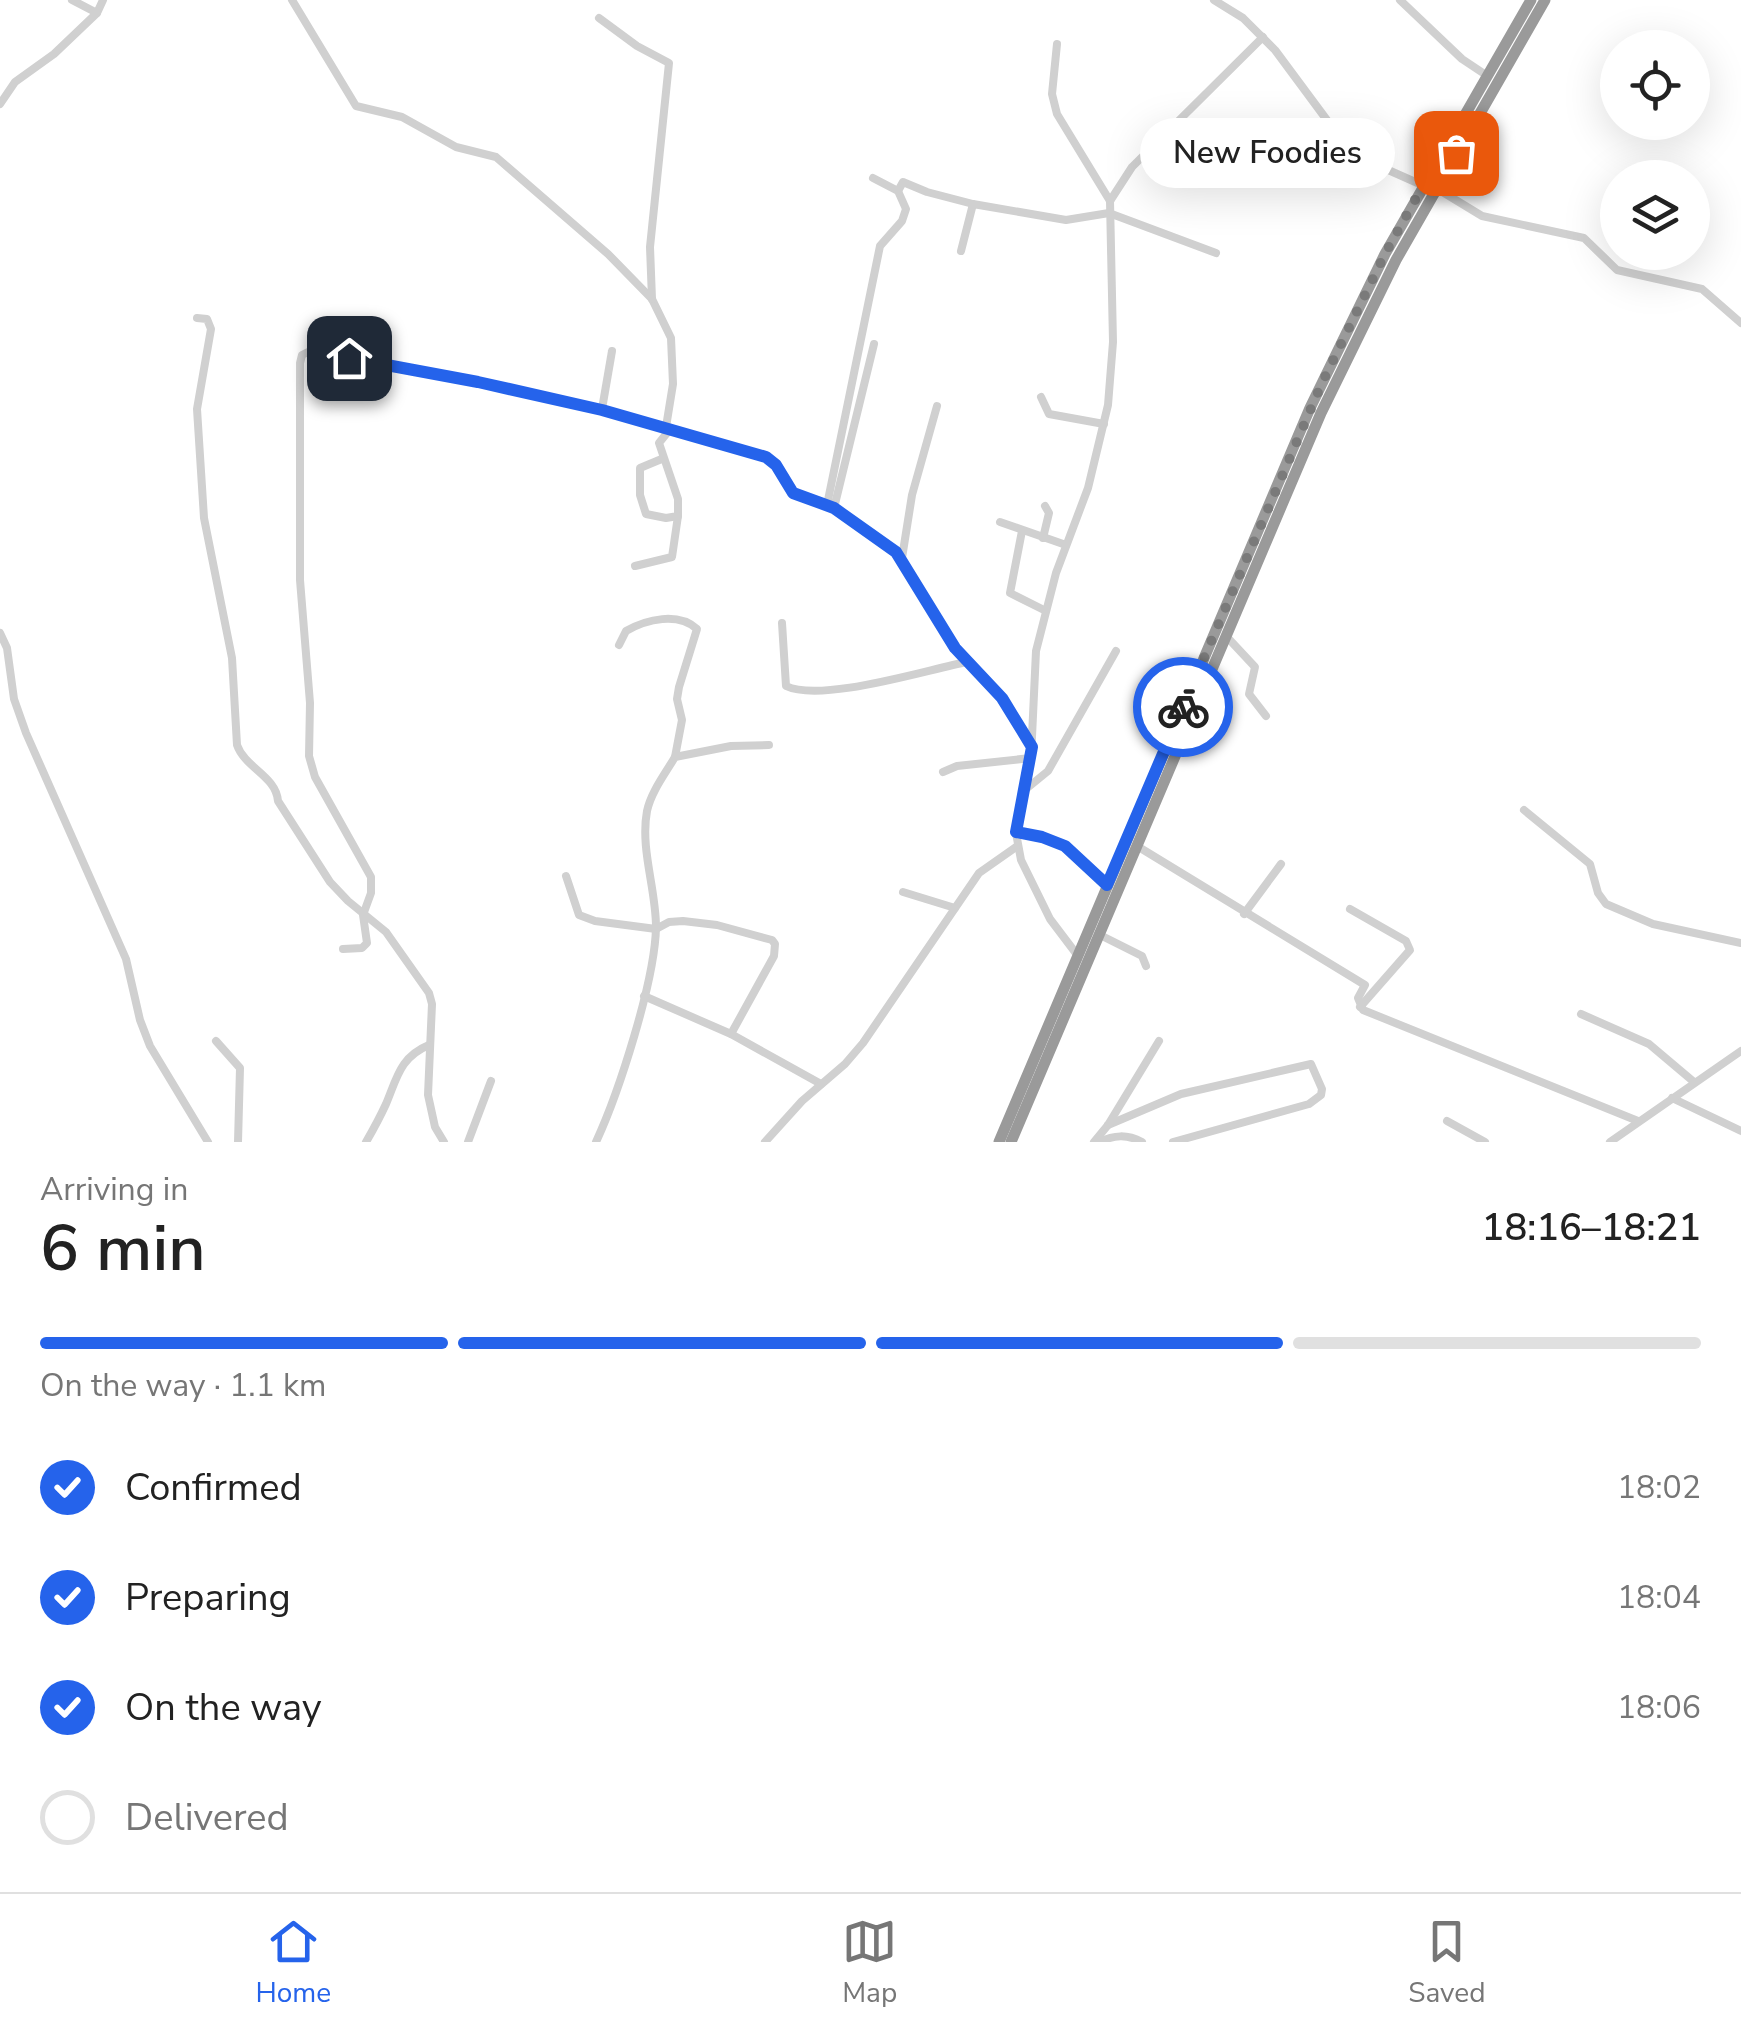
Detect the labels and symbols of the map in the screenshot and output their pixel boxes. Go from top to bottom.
pin [1414,111,1499,196]
callout: New Foodies [1141,118,1396,188]
pin [307,316,392,401]
courier [1133,657,1233,757]

